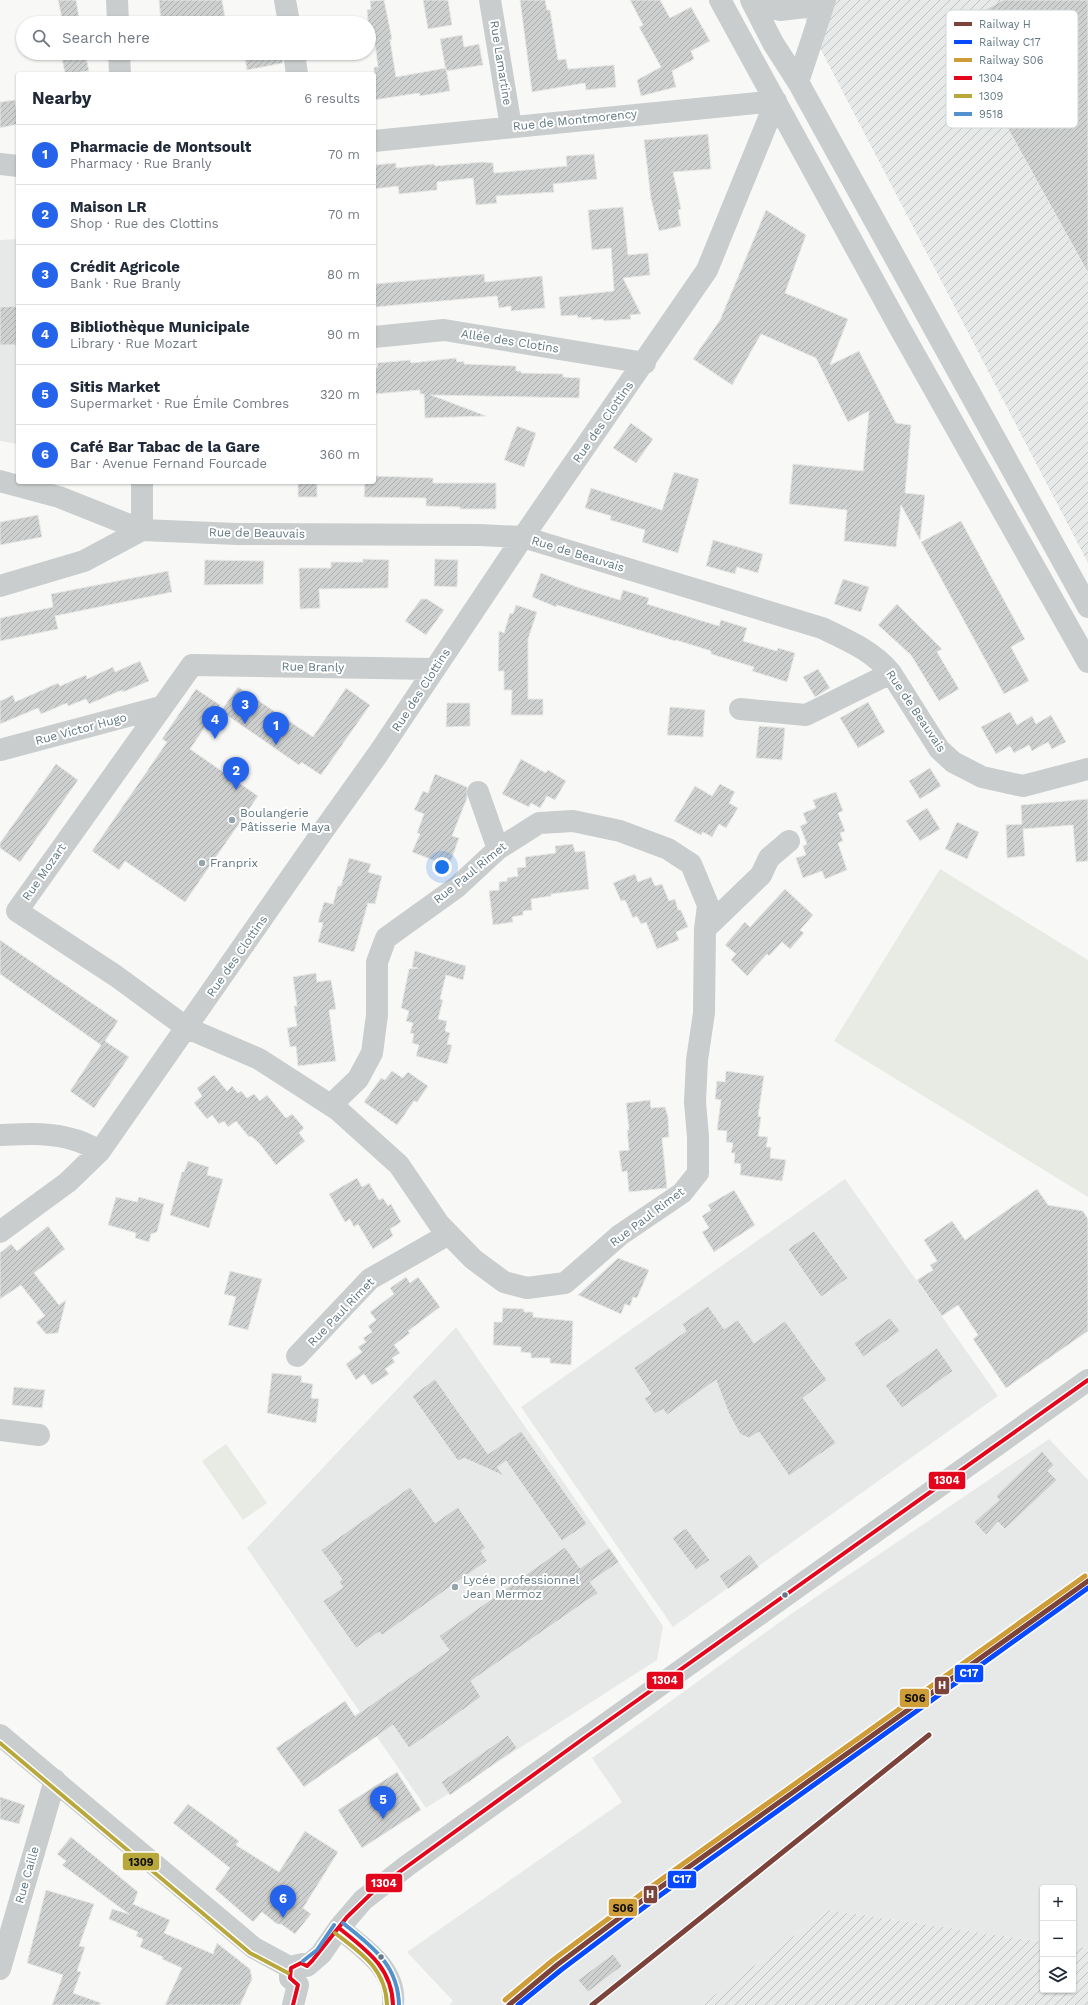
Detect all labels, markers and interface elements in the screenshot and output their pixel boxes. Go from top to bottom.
legend [946,10,1078,128]
search box [16,16,376,60]
text: Railway H [979,18,1031,31]
street label: Rue Lamartine [487,20,515,106]
icon: search [30,27,52,49]
text: Search here [62,29,150,47]
text: Railway C17 [979,36,1041,49]
text: Railway S06 [979,54,1044,67]
text: 1304 [979,72,1004,85]
text: Nearby [32,88,91,108]
text: 1309 [979,90,1004,103]
text: 6 results [304,91,360,106]
street label: Rue de Montmorency [512,106,639,133]
text: 9518 [979,108,1003,121]
text: Pharmacie de Montsoult [70,138,251,156]
text: 1 [42,147,48,162]
text: 70 m [328,147,360,162]
text: Pharmacy · Rue Branly [70,156,211,171]
text: Maison LR [70,198,147,216]
text: 2 [41,207,49,222]
text: 70 m [328,207,360,222]
text: Shop · Rue des Clottins [70,216,219,231]
text: Crédit Agricole [70,258,180,276]
text: 3 [41,267,49,282]
text: 80 m [327,267,360,282]
text: Bank · Rue Branly [70,276,181,291]
text: Bibliothèque Municipale [70,318,250,336]
street label: Allée des Clotins [460,326,560,356]
text: 4 [41,327,49,342]
text: 90 m [327,327,360,342]
text: Library · Rue Mozart [70,336,197,351]
text: Sitis Market [70,378,160,396]
street label: Rue des Clottins [570,379,636,465]
text: 5 [41,387,49,402]
text: 320 m [320,387,360,402]
text: Supermarket · Rue Émile Combres [70,396,289,411]
text: Café Bar Tabac de la Gare [70,438,260,456]
text: 6 [41,447,49,462]
text: 360 m [320,447,360,462]
text: Bar · Avenue Fernand Fourcade [70,456,267,471]
street label: Rue de Beauvais [209,525,305,541]
street label: Rue de Beauvais [530,533,626,575]
street label: Rue des Clottins [389,646,453,734]
street label: Rue Branly [282,659,345,675]
street label: Rue de Beauvais [883,667,949,755]
pin: 3 [232,691,258,724]
pin: 4 [202,706,228,739]
street label: Rue Victor Hugo [34,710,128,748]
pin: 1 [263,712,289,745]
pin: 2 [223,757,249,790]
place label: Boulangerie Pâtisserie Maya [240,806,330,834]
marker: Boulangerie Pâtisserie Maya [227,815,237,825]
street label: Rue Paul Rimet [431,839,509,907]
street label: Rue Mozart [19,841,69,903]
place label: Franprix [210,856,258,870]
your location [432,857,452,877]
marker: Franprix [197,858,207,868]
street label: Rue des Clottins [204,913,270,999]
street label: Rue Paul Rimet [607,1184,687,1250]
street label: Rue Paul Rimet [305,1275,377,1349]
line badge: 1304 [928,1471,966,1490]
text: 1304 [934,1474,960,1487]
place label: Lycée professionnel Jean Mermoz [463,1573,580,1601]
marker: Lycée professionnel Jean Mermoz [450,1582,460,1592]
unlabelled marker [780,1590,790,1600]
line badge: C17 [954,1664,984,1683]
text: C17 [960,1667,979,1680]
line badge: 1304 [646,1671,684,1690]
text: 1304 [652,1674,678,1687]
line badge: H [934,1676,950,1695]
text: H [938,1679,946,1692]
line badge: S06 [899,1688,930,1708]
text: S06 [905,1692,926,1705]
pin: 5 [370,1786,396,1819]
street label: Rue Caille [12,1845,42,1905]
line badge: 1309 [122,1852,160,1871]
text: 1309 [128,1856,154,1869]
line badge: C17 [667,1870,697,1889]
line badge: 1304 [365,1873,403,1893]
text: C17 [673,1873,692,1886]
text: 1304 [371,1877,397,1890]
pin: 6 [270,1885,296,1918]
line badge: H [643,1885,658,1904]
map controls [1040,1885,1076,1993]
button: + [1040,1885,1076,1921]
text: H [646,1888,654,1901]
line badge: S06 [608,1898,638,1917]
text: S06 [613,1902,634,1915]
button: − [1040,1921,1076,1957]
unlabelled marker [376,1952,386,1962]
button: layers [1040,1957,1076,1993]

